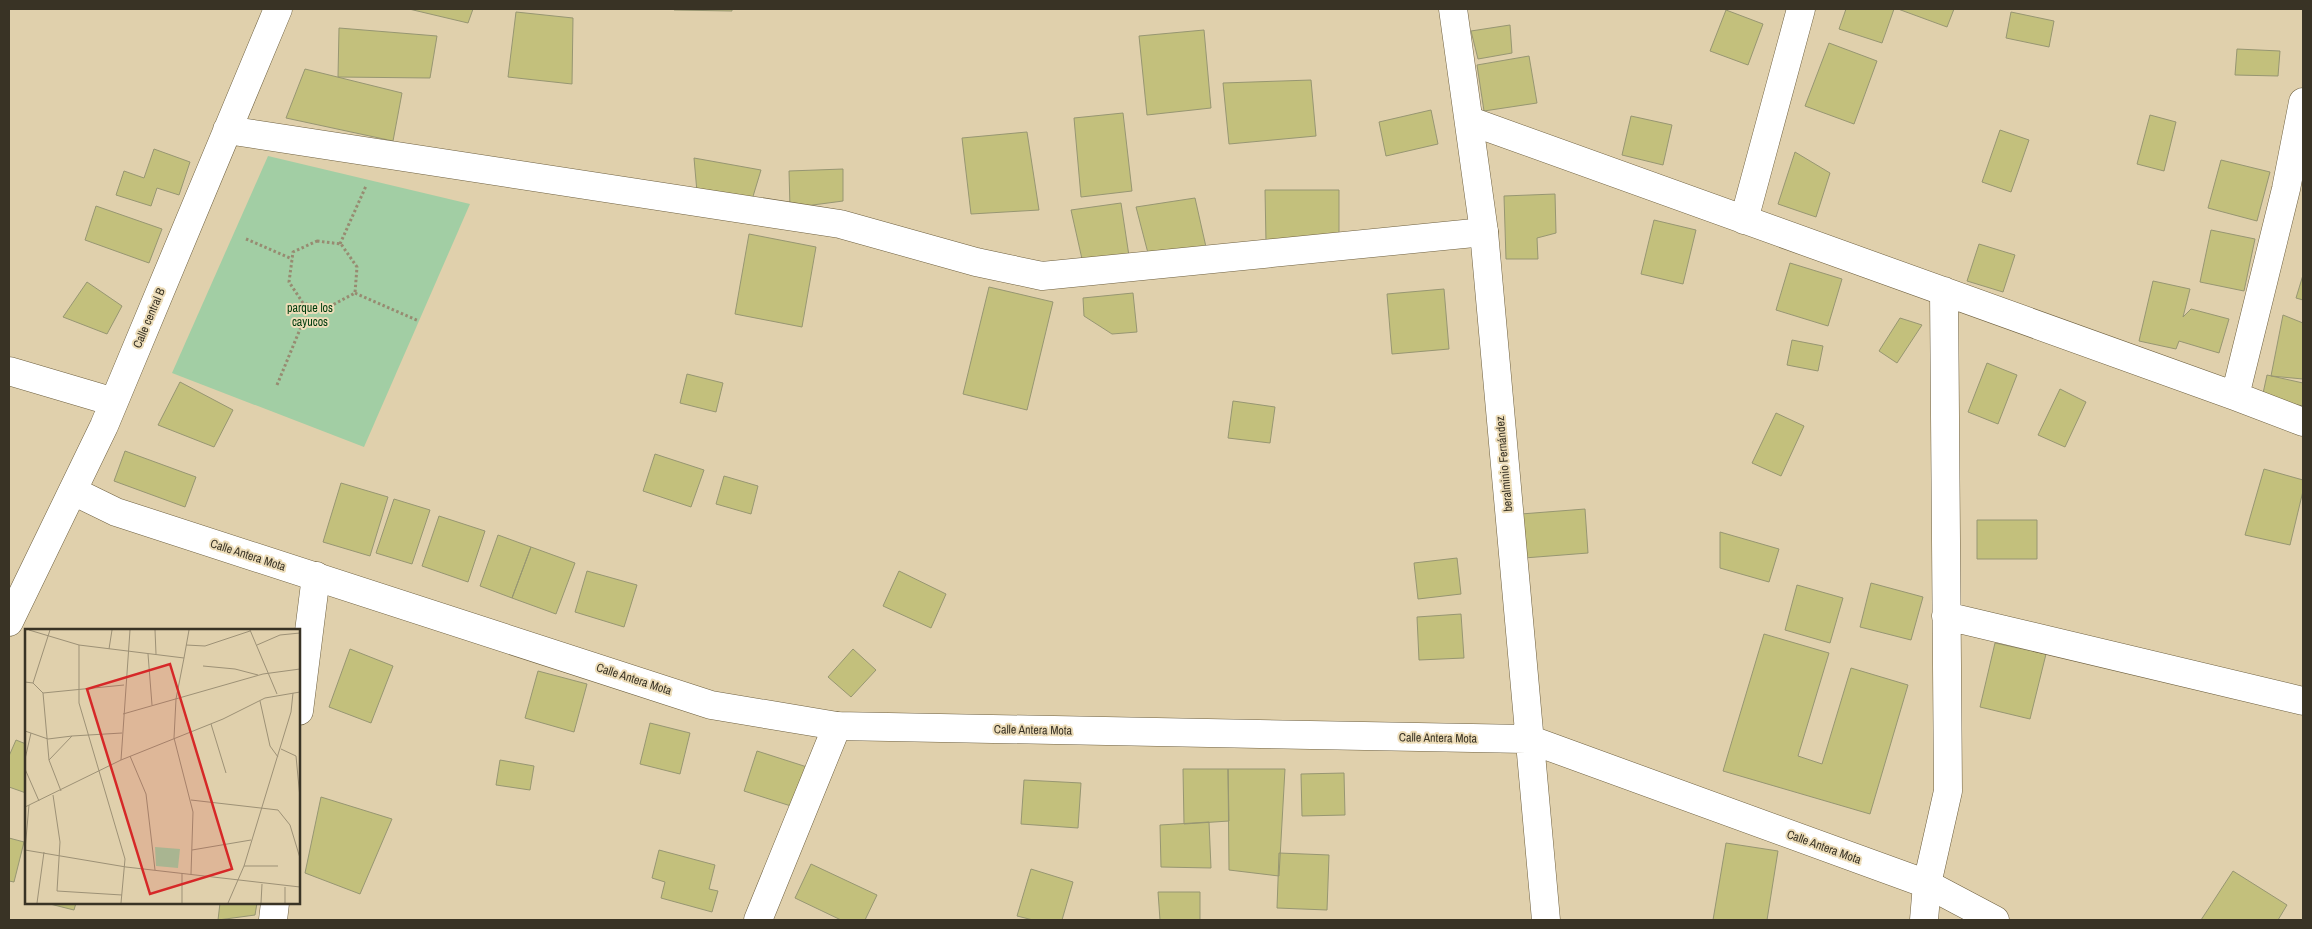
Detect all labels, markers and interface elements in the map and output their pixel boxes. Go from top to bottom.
street label: Calle central B [129,285,169,351]
park label: parque los cayucos [287,300,333,330]
street label: beralminio Fernández [1492,416,1516,512]
street label: Calle Antera Mota [208,535,288,575]
inset map [25,629,300,904]
street label: Calle Antera Mota [594,659,674,699]
street label: Calle Antera Mota [994,721,1073,739]
street label: Calle Antera Mota [1399,729,1478,747]
street label: Calle Antera Mota [1785,826,1864,868]

